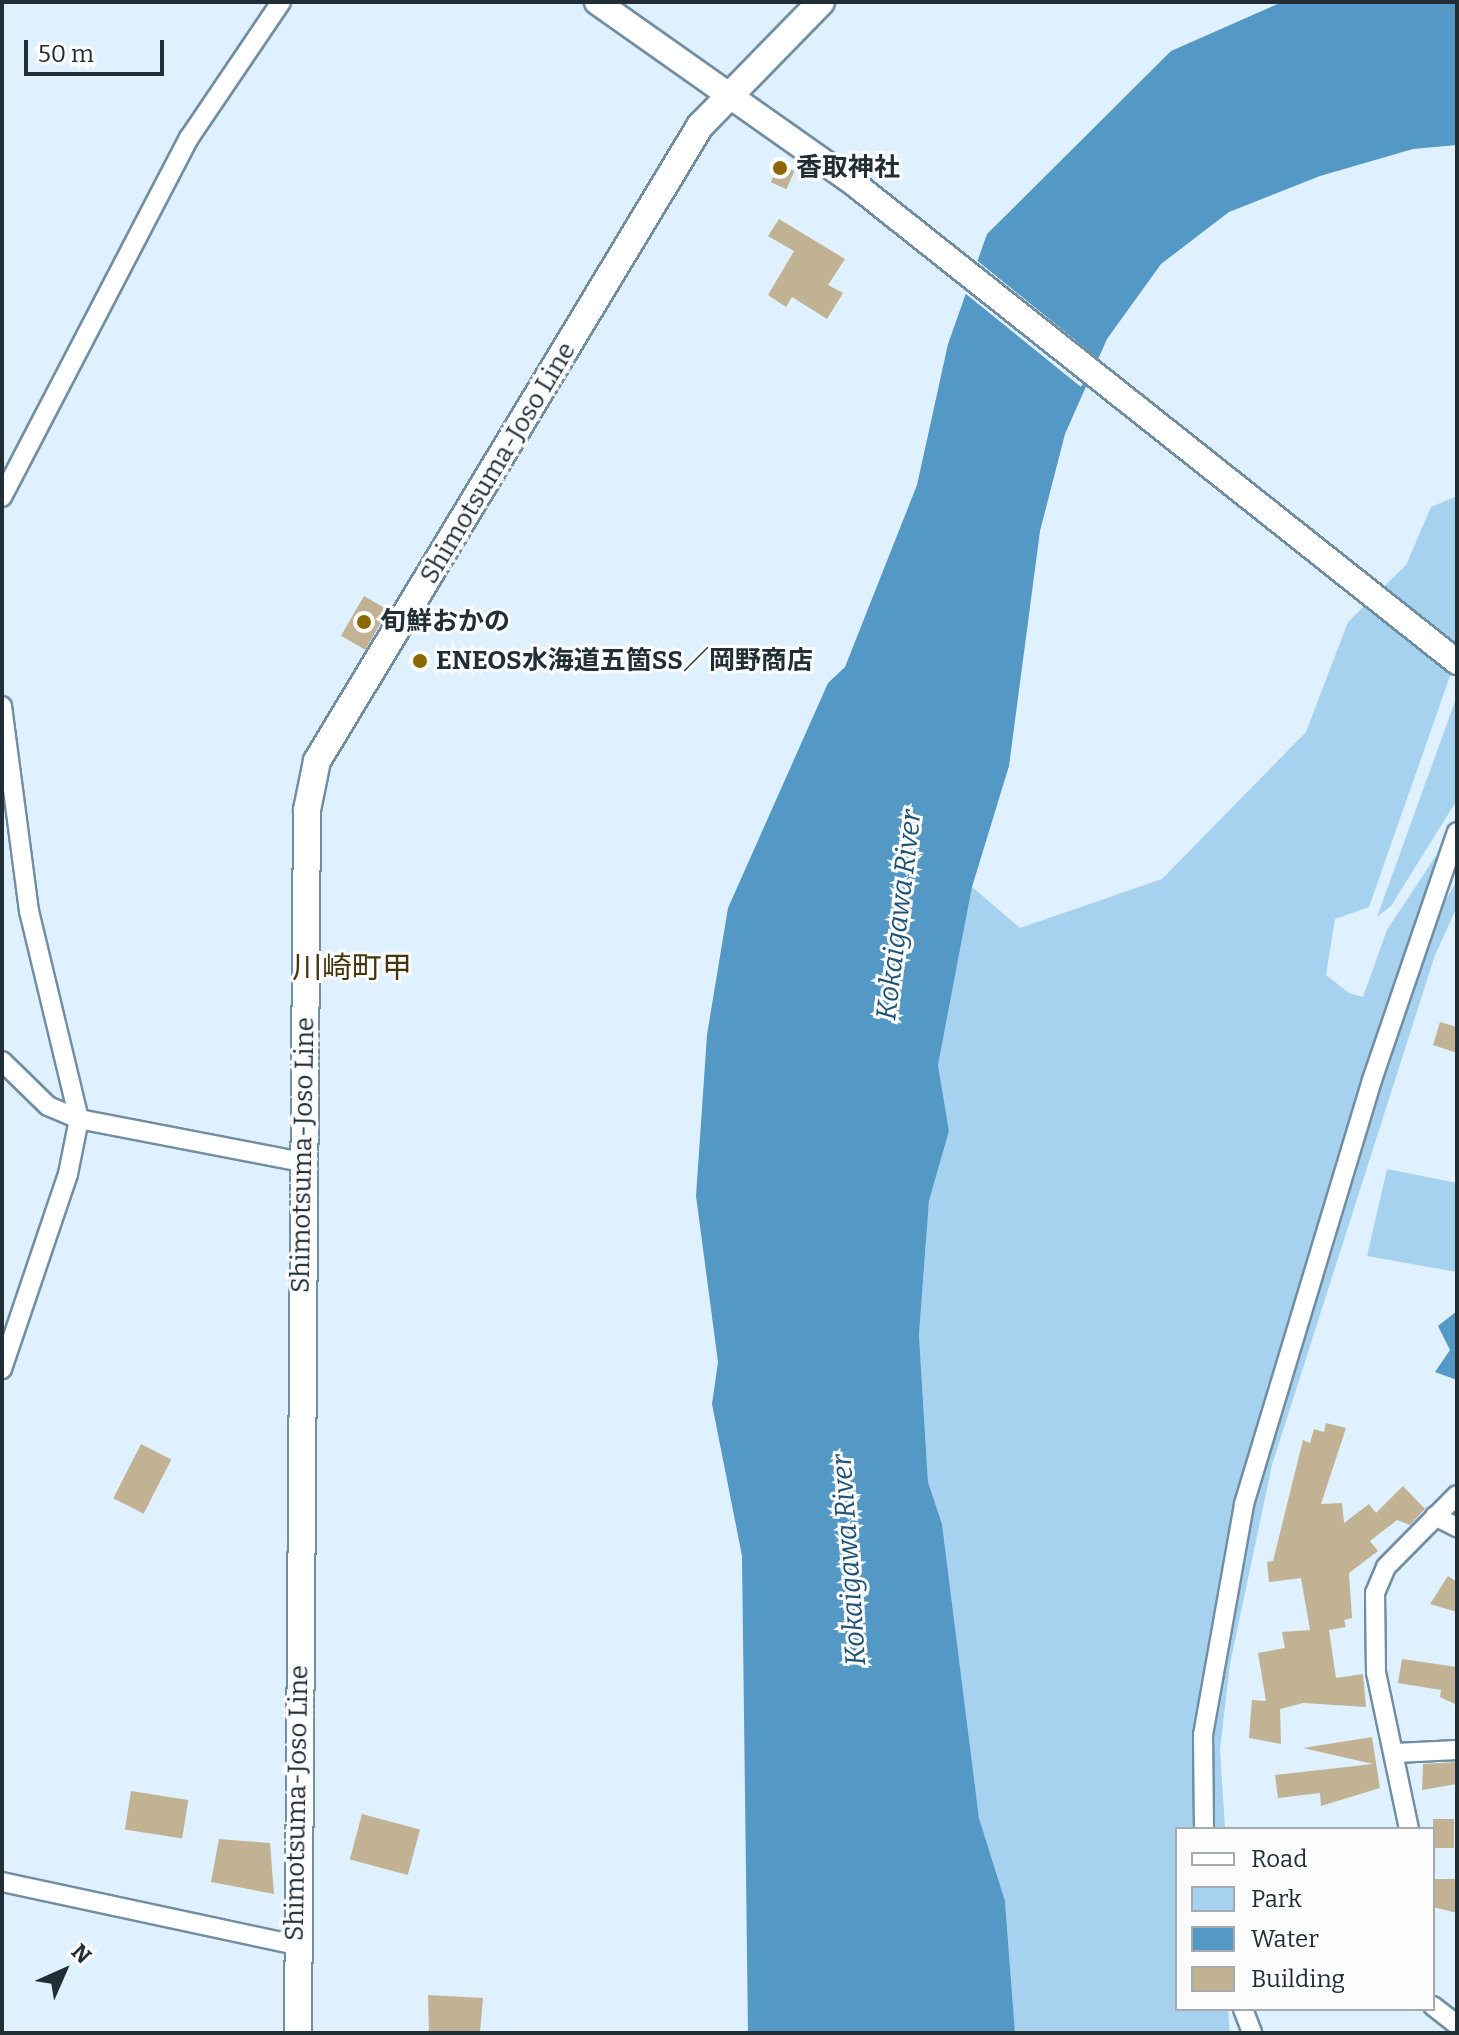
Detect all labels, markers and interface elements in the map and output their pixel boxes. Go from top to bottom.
scale bar [28,24,168,74]
text: 50 m [38,40,94,68]
place label: 香取神社 [796,152,900,184]
marker: 香取神社 [771,159,789,177]
street label: Shimotsuma-Joso Line [414,337,582,589]
place label: 旬鮮おかの [380,606,510,638]
marker: 旬鮮おかの [355,613,373,631]
place label: ENEOS水海道五箇SS／岡野商店 [436,645,813,677]
marker: ENEOS水海道五箇SS／岡野商店 [411,652,429,670]
water label: Kokaigawa River [869,808,929,1022]
district label: 川崎町甲 [292,950,412,986]
street label: Shimotsuma-Joso Line [285,1017,321,1293]
water label: Kokaigawa River [825,1453,873,1667]
street label: Shimotsuma-Joso Line [279,1665,315,1941]
legend [1175,1827,1435,2011]
text: Road [1251,1845,1307,1873]
text: Park [1251,1885,1302,1913]
text: Water [1251,1925,1319,1953]
north arrow [24,1931,104,2011]
text: N [66,1938,97,1969]
text: Building [1251,1965,1345,1993]

